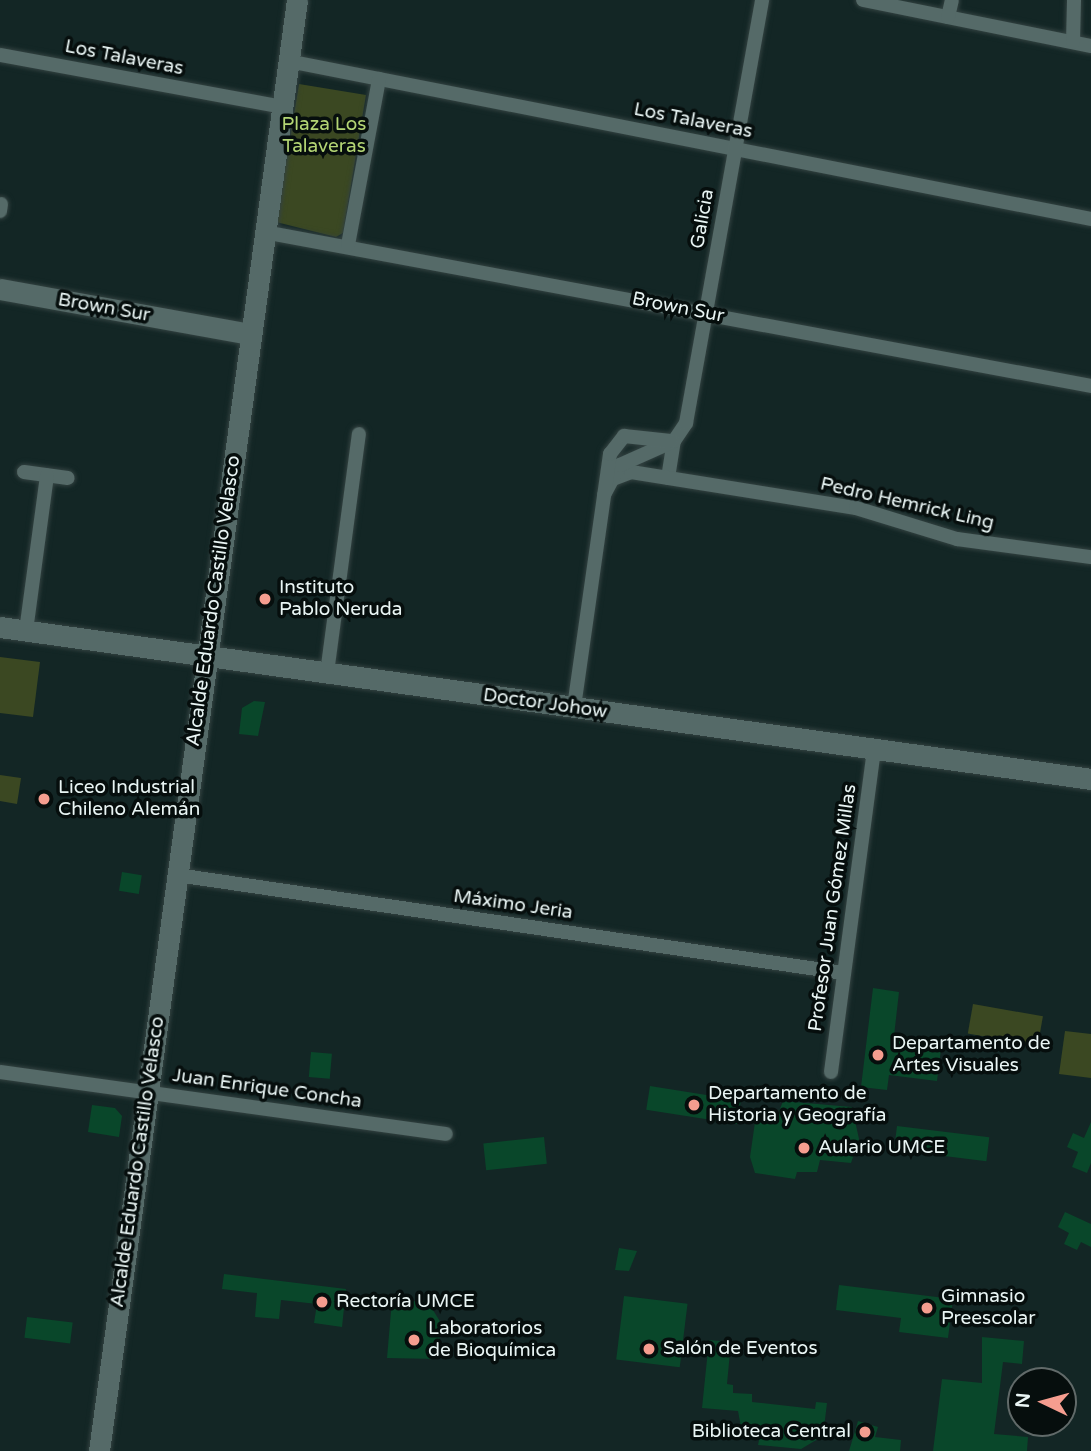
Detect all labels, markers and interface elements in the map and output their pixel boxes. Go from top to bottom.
street label: Los Talaveras [63,35,185,81]
street label: Los Talaveras [632,98,754,144]
park label: Plaza Los Talaveras [282,114,366,158]
street label: Galicia [687,187,719,251]
street label: Brown Sur [630,288,726,328]
street label: Brown Sur [56,289,152,327]
street label: Alcalde Eduardo Castillo Velasco [182,454,246,748]
street label: Pedro Hemrick Ling [818,473,996,535]
place label: Instituto Pablo Neruda [279,577,402,621]
marker: Instituto Pablo Neruda [257,591,273,607]
street label: Doctor Johow [482,684,608,724]
place label: Liceo Industrial Chileno Alemán [58,777,200,821]
street label: Profesor Juan Gómez Millas [804,783,862,1033]
marker: Liceo Industrial Chileno Alemán [36,791,52,807]
street label: Máximo Jeria [452,885,574,925]
street label: Alcalde Eduardo Castillo Velasco [106,1015,170,1309]
place label: Departamento de Artes Visuales [892,1033,1050,1077]
marker: Departamento de Artes Visuales [870,1047,886,1063]
street label: Juan Enrique Concha [171,1064,363,1114]
place label: Departamento de Historia y Geografía [708,1083,886,1127]
marker: Departamento de Historia y Geografía [686,1097,702,1113]
place label: Aulario UMCE [818,1137,945,1159]
marker: Aulario UMCE [796,1140,812,1156]
place label: Gimnasio Preescolar [941,1286,1036,1330]
place label: Rectoría UMCE [336,1291,475,1313]
marker: Rectoría UMCE [314,1294,330,1310]
marker: Gimnasio Preescolar [919,1300,935,1316]
place label: Laboratorios de Bioquímica [428,1318,556,1362]
marker: Laboratorios de Bioquímica [406,1332,422,1348]
place label: Salón de Eventos [663,1338,818,1360]
marker: Salón de Eventos [641,1341,657,1357]
north arrow [1007,1367,1077,1437]
text: N [1011,1392,1035,1409]
place label: Biblioteca Central [692,1421,851,1443]
marker: Biblioteca Central [857,1424,873,1440]

